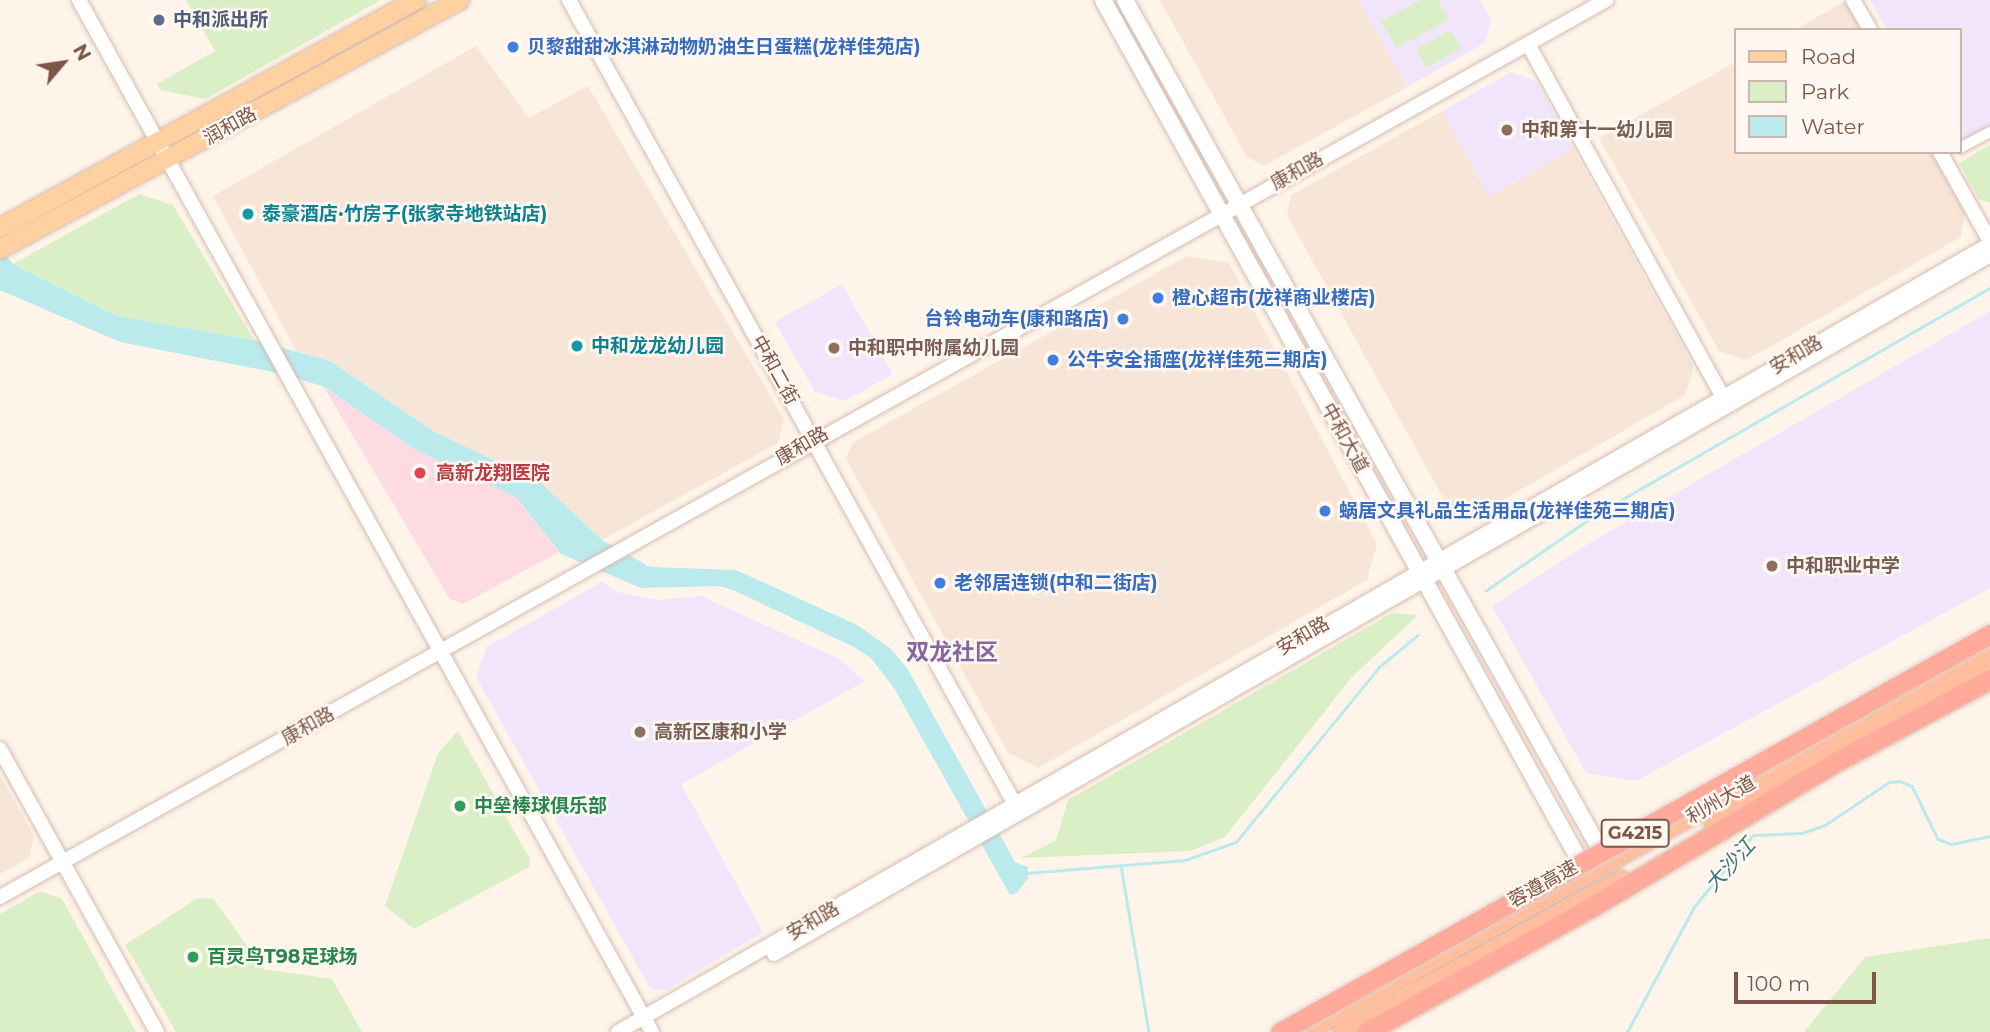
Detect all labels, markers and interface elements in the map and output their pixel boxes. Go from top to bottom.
place label: 中和派出所 [173,9,268,31]
marker: 中和派出所 [151,12,167,28]
north arrow [28,28,98,98]
legend [1734,28,1962,154]
place label: 贝黎甜甜冰淇淋动物奶油生日蛋糕(龙祥佳苑店) [527,36,921,58]
marker: 贝黎甜甜冰淇淋动物奶油生日蛋糕(龙祥佳苑店) [505,39,521,55]
text: N [68,40,96,65]
text: Road [1801,44,1856,69]
text: Park [1801,79,1849,104]
street label: 润和路 [200,102,260,150]
text: Water [1801,114,1865,139]
place label: 中和第十一幼儿园 [1521,119,1673,141]
marker: 中和第十一幼儿园 [1499,122,1515,138]
street label: 康和路 [1267,147,1327,195]
place label: 泰豪酒店·竹房子(张家寺地铁站店) [262,203,547,225]
marker: 泰豪酒店·竹房子(张家寺地铁站店) [240,206,256,222]
place label: 橙心超市(龙祥商业楼店) [1172,287,1376,309]
marker: 橙心超市(龙祥商业楼店) [1150,290,1166,306]
place label: 台铃电动车(康和路店) [924,308,1109,330]
marker: 台铃电动车(康和路店) [1115,311,1131,327]
street label: 中和二街 [747,331,803,409]
street label: 安和路 [1766,331,1826,379]
place label: 中和龙龙幼儿园 [591,335,724,357]
place label: 中和职中附属幼儿园 [848,337,1019,359]
marker: 中和龙龙幼儿园 [569,338,585,354]
marker: 中和职中附属幼儿园 [826,340,842,356]
place label: 公牛安全插座(龙祥佳苑三期店) [1067,349,1328,371]
marker: 公牛安全插座(龙祥佳苑三期店) [1045,352,1061,368]
street label: 中和大道 [1317,399,1373,477]
street label: 康和路 [772,422,832,470]
place label: 高新龙翔医院 [436,462,550,484]
marker: 高新龙翔医院 [410,463,430,483]
place label: 蜗居文具礼品生活用品(龙祥佳苑三期店) [1339,500,1676,522]
marker: 蜗居文具礼品生活用品(龙祥佳苑三期店) [1317,503,1333,519]
place label: 中和职业中学 [1786,555,1900,577]
marker: 中和职业中学 [1764,558,1780,574]
place label: 老邻居连锁(中和二街店) [954,572,1158,594]
marker: 老邻居连锁(中和二街店) [932,575,948,591]
street label: 安和路 [1273,612,1333,660]
district label: 双龙社区 [906,638,998,666]
street label: 康和路 [278,702,338,750]
place label: 高新区康和小学 [654,721,787,743]
marker: 高新区康和小学 [632,724,648,740]
street label: 利州大道 [1682,771,1760,829]
place label: 中垒棒球俱乐部 [474,795,607,817]
marker: 中垒棒球俱乐部 [452,798,468,814]
road number: G4215 [1600,818,1670,848]
water label: 大沙江 [1700,833,1760,897]
street label: 蓉遵高速 [1504,856,1582,912]
street label: 安和路 [783,897,843,945]
place label: 百灵鸟T98足球场 [207,946,357,968]
marker: 百灵鸟T98足球场 [185,949,201,965]
scale bar [1738,958,1880,1002]
text: 100 m [1747,971,1810,996]

